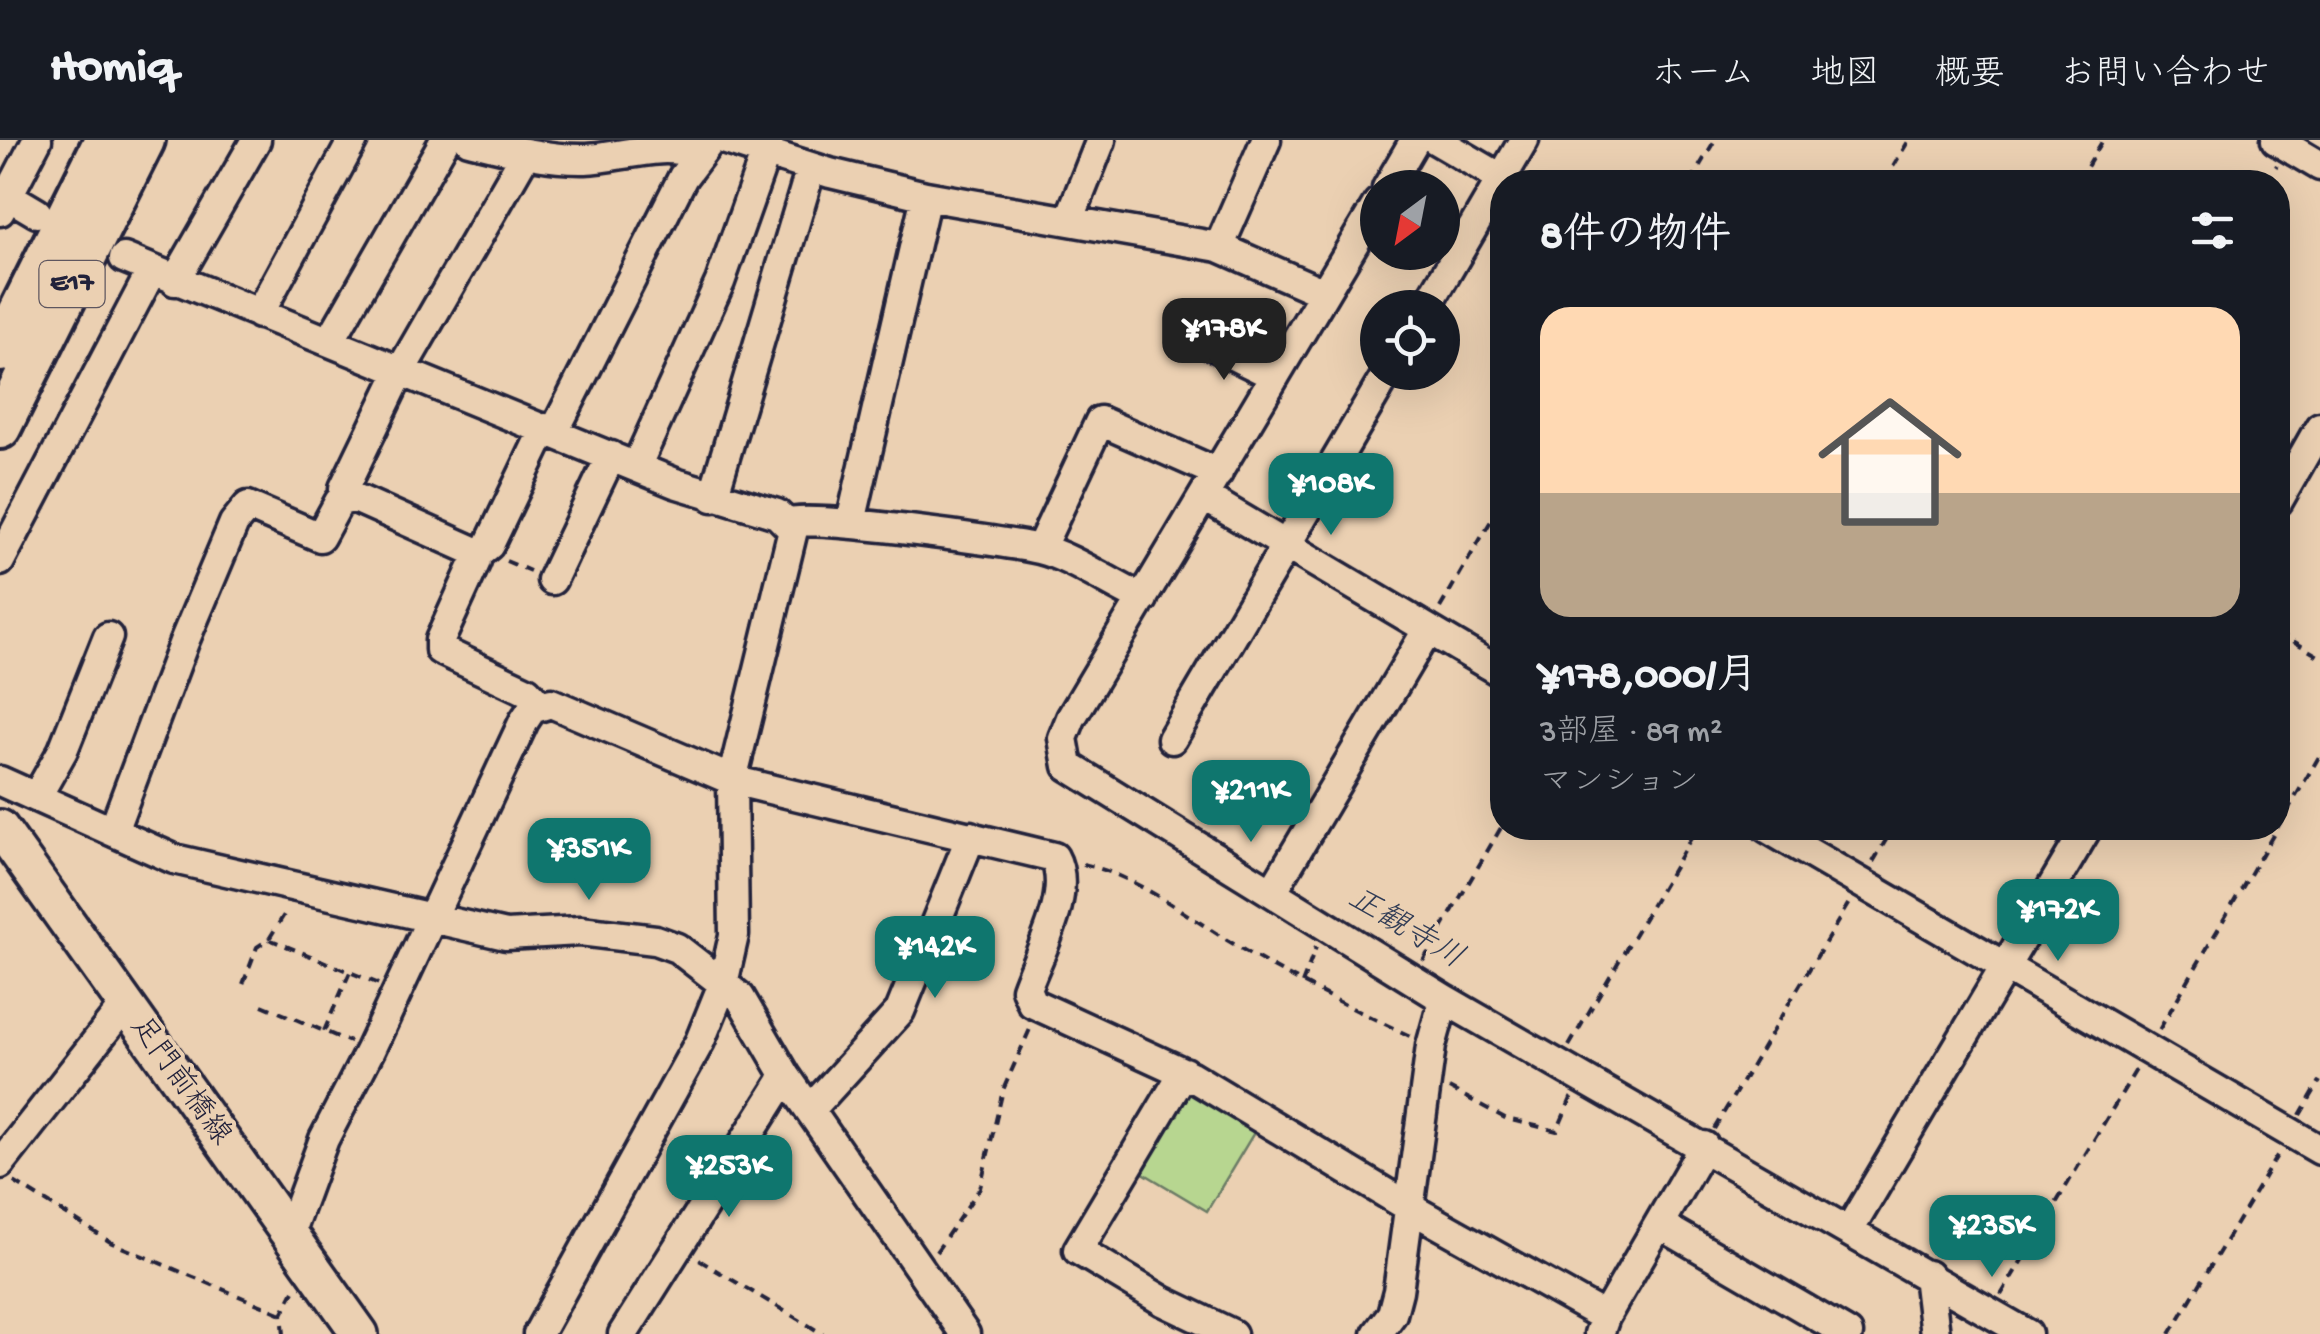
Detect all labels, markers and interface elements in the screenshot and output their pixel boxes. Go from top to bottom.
text: Homiq [50,41,176,98]
text: ホーム [1651,56,1755,97]
text: 地図 [1810,56,1880,97]
text: 概要 [1935,56,2005,97]
text: お問い合わせ [2060,56,2270,97]
north arrow [1360,170,1460,270]
map controls [1360,170,1460,390]
icon: filters [2185,203,2240,258]
text: 8件の物件 [1540,214,1731,263]
road number: E17 [40,261,104,307]
button: locate [1360,290,1460,390]
pin: ¥178K [1154,298,1294,383]
text: ¥178K [1184,311,1264,349]
icon: home [1800,372,1980,552]
pin: ¥108K [1261,453,1401,538]
text: ¥108K [1290,466,1372,504]
text: ¥178,000/月 [1540,654,1758,703]
text: 3部屋 · 89 m² [1540,715,1722,753]
pin: ¥211K [1181,760,1321,845]
text: マンション [1540,765,1699,803]
text: ¥211K [1214,773,1288,811]
pin: ¥351K [519,818,659,903]
text: ¥351K [550,831,628,869]
pin: ¥172K [1988,879,2128,964]
water label: 正観寺川 [1340,880,1470,979]
text: ¥172K [2019,892,2097,930]
pin: ¥142K [865,916,1005,1001]
text: ¥142K [897,929,973,967]
street label: 足門前橋線 [121,1010,239,1153]
pin: ¥253K [659,1135,799,1220]
text: ¥253K [688,1148,770,1186]
pin: ¥235K [1922,1195,2062,1280]
text: ¥235K [1951,1208,2033,1246]

